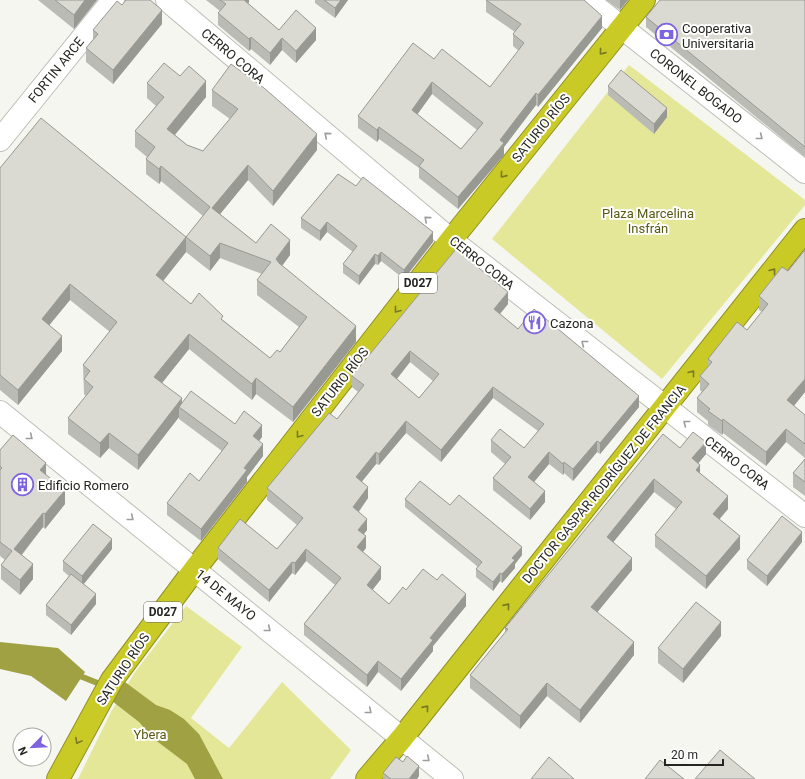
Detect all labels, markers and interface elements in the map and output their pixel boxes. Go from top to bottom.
place label: Cooperativa Universitaria [682,21,754,51]
bank icon: Cooperativa Universitaria [654,22,680,48]
street label: CERRO CORA [198,25,268,87]
street label: FORTIN ARCE [25,34,87,106]
street label: CORONEL BOGADO [647,45,745,127]
one-way arrow [600,48,607,55]
street label: SATURIO RÍOS [509,91,573,165]
one-way arrow [756,132,763,139]
one-way arrow [325,133,332,140]
one-way arrow [501,171,508,178]
park label: Plaza Marcelina Insfrán [602,206,694,236]
one-way arrow [424,217,431,224]
street label: CERRO CORA [447,233,518,293]
one-way arrow [768,268,775,275]
road number: D027 [399,273,437,293]
one-way arrow [394,306,401,313]
restaurant icon: Cazona [521,310,547,336]
place label: Cazona [550,316,594,331]
one-way arrow [581,341,588,348]
street label: SATURIO RÍOS [308,344,372,420]
one-way arrow [688,370,695,377]
street label: DOCTOR GASPAR RODRÍGUEZ DE FRANCIA [519,381,689,586]
one-way arrow [684,420,691,427]
one-way arrow [297,430,304,437]
one-way arrow [26,432,33,439]
street label: CERRO CORA [702,433,773,493]
building icon: Edificio Romero [9,472,35,498]
place label: Edificio Romero [38,478,129,493]
one-way arrow [127,514,134,521]
street label: 14 DE MAYO [193,566,259,624]
road number: D027 [144,602,182,622]
one-way arrow [502,603,509,610]
one-way arrow [264,625,271,632]
street label: SATURIO RÍOS [93,630,153,708]
one-way arrow [421,705,428,712]
one-way arrow [364,707,371,714]
north arrow [12,727,52,767]
park label: Ybera [133,727,167,742]
one-way arrow [76,736,83,744]
scale bar [665,741,723,767]
text: N [16,744,31,757]
text: 20 m [671,748,698,762]
one-way arrow [422,754,429,761]

